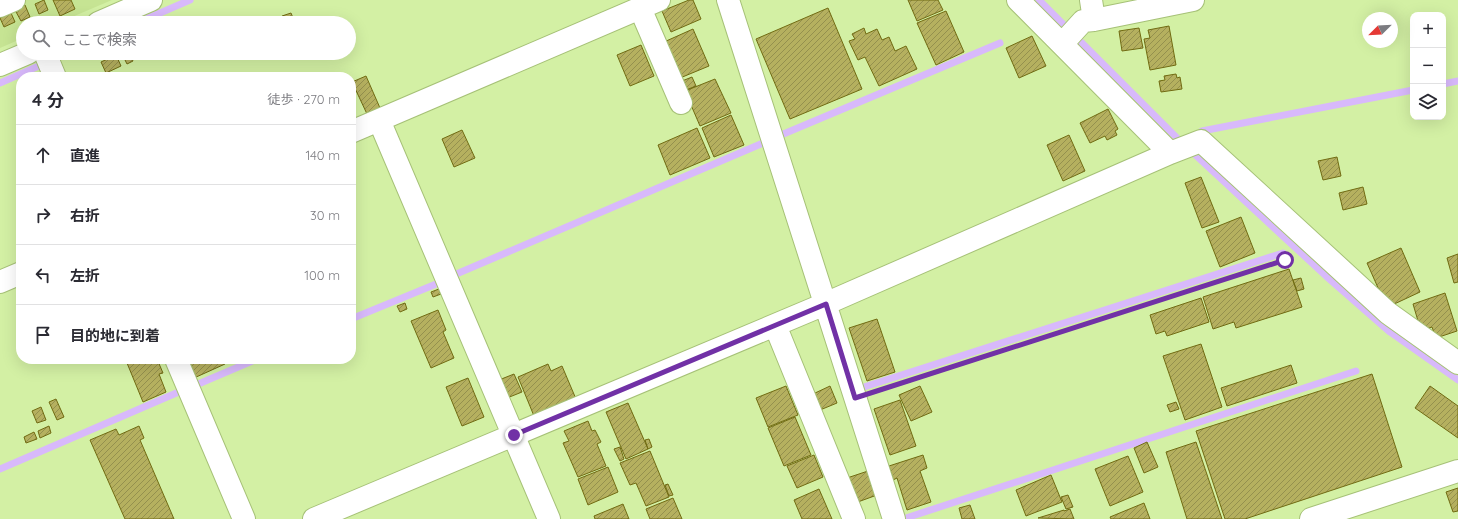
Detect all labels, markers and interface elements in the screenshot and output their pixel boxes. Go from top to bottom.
north arrow [1362,12,1398,48]
map controls [1410,12,1446,120]
button: + [1410,12,1446,48]
search box [16,16,356,60]
icon: search [30,27,52,49]
text: ここで検索 [62,30,137,49]
button: − [1410,48,1446,84]
button: layers [1410,84,1446,120]
text: 4 分 [32,89,64,110]
text: 徒歩 · 270 m [268,91,340,107]
icon: ahead [32,144,54,166]
text: 直進 [70,146,100,165]
text: 140 m [305,147,340,163]
icon: right [32,204,54,226]
text: 右折 [70,206,100,225]
text: 30 m [310,207,340,223]
route start [1276,251,1294,269]
icon: left [32,264,54,286]
text: 左折 [70,266,100,285]
text: 100 m [304,267,340,283]
icon: arrive [32,324,54,346]
text: 目的地に到着 [70,326,160,345]
route end [505,426,523,444]

